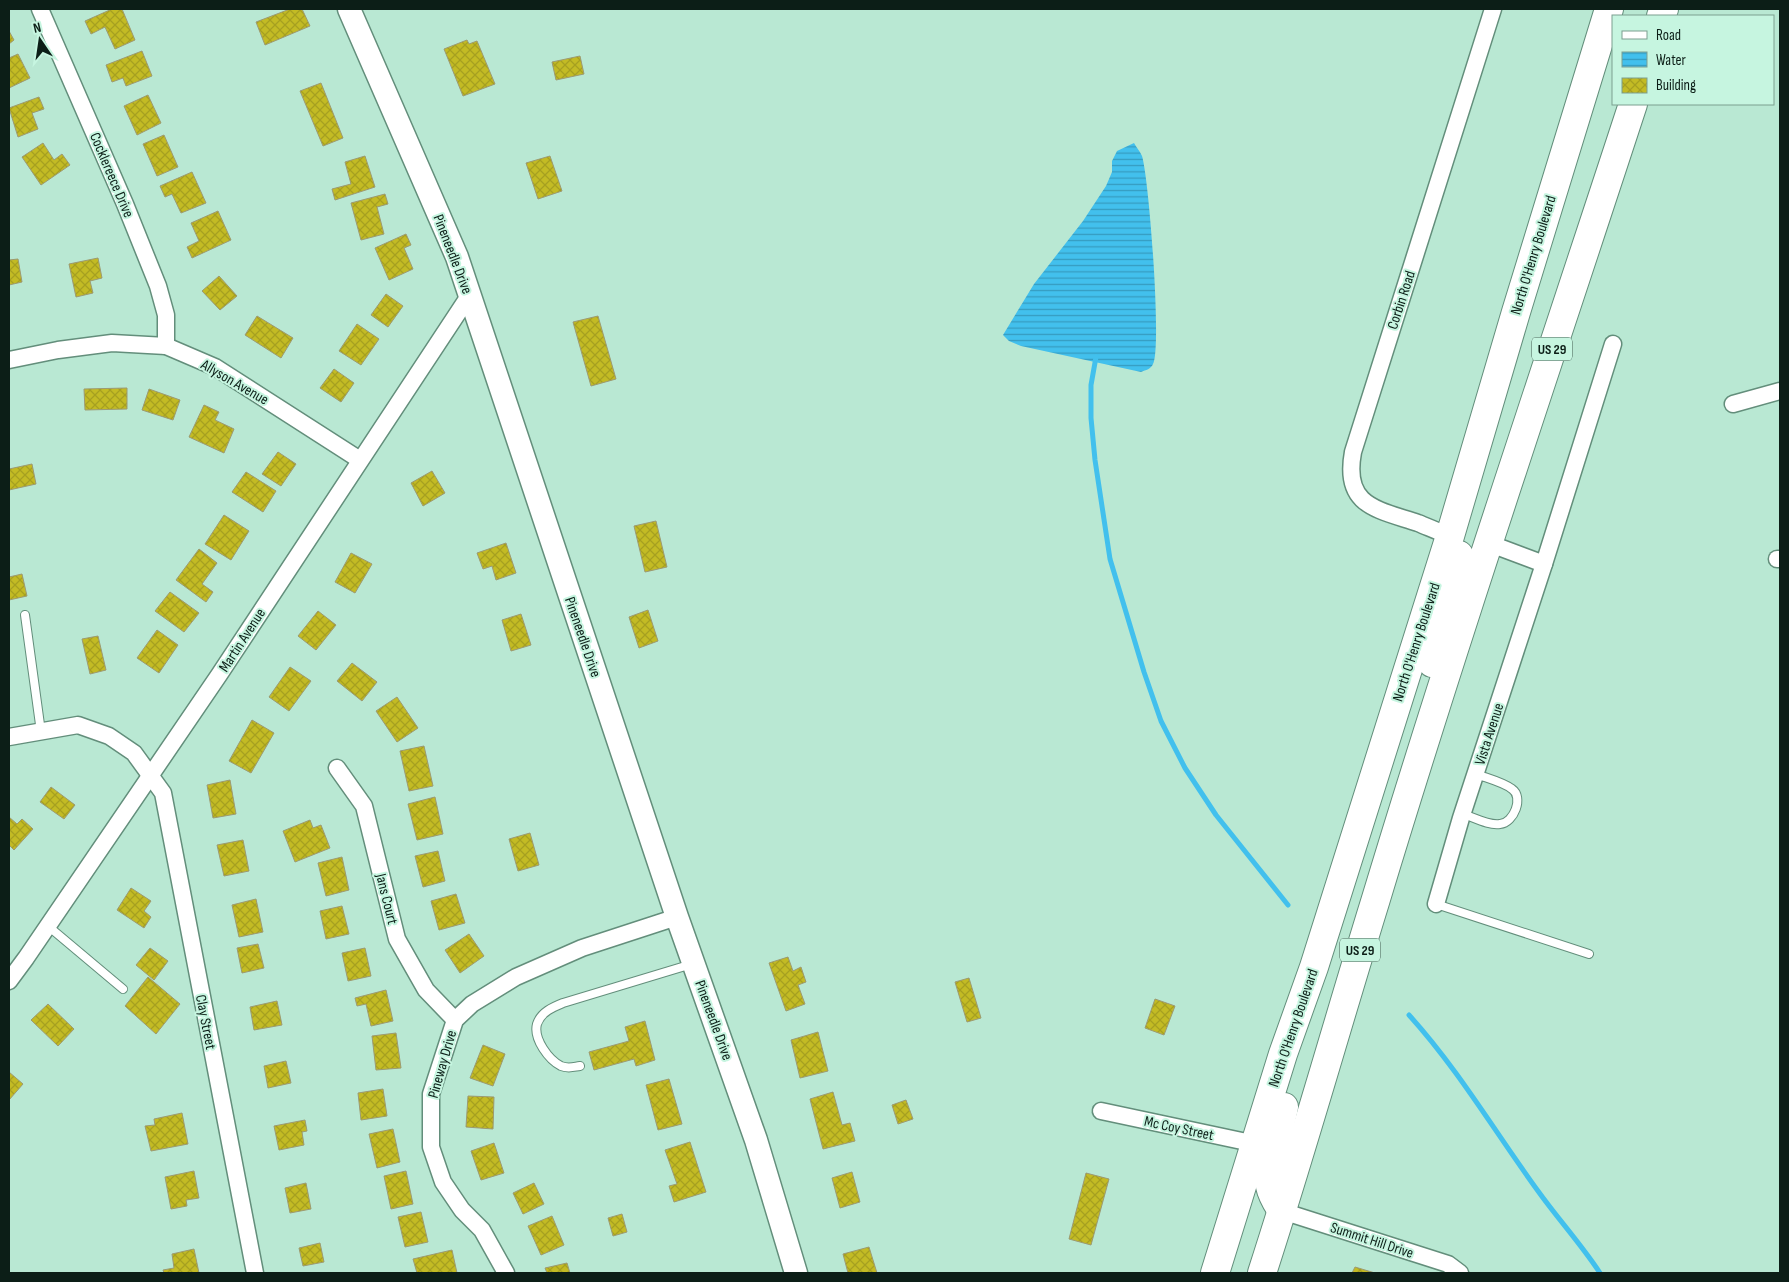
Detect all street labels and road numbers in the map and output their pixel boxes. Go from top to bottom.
street label: Cocklereece Drive [85,130,138,221]
street label: North O'Henry Boulevard [1506,193,1561,317]
street label: Pineneedle Drive [429,212,476,297]
street label: Corbin Road [1383,268,1420,332]
road number: US 29 [1532,338,1572,360]
street label: Allyson Avenue [197,355,272,409]
street label: North O'Henry Boulevard [1388,580,1445,704]
street label: Pineneedle Drive [560,594,605,680]
street label: Martin Avenue [215,605,270,676]
street label: Vista Avenue [1471,701,1508,768]
street label: Jans Court [371,871,402,927]
road number: US 29 [1340,938,1380,962]
street label: North O'Henry Boulevard [1264,967,1323,1090]
street label: Pineneedle Drive [690,978,737,1063]
street label: Clay Street [191,993,220,1052]
street label: Pineway Drive [424,1028,461,1100]
street label: Mc Coy Street [1143,1112,1216,1145]
street label: Summit Hill Drive [1328,1218,1416,1263]

